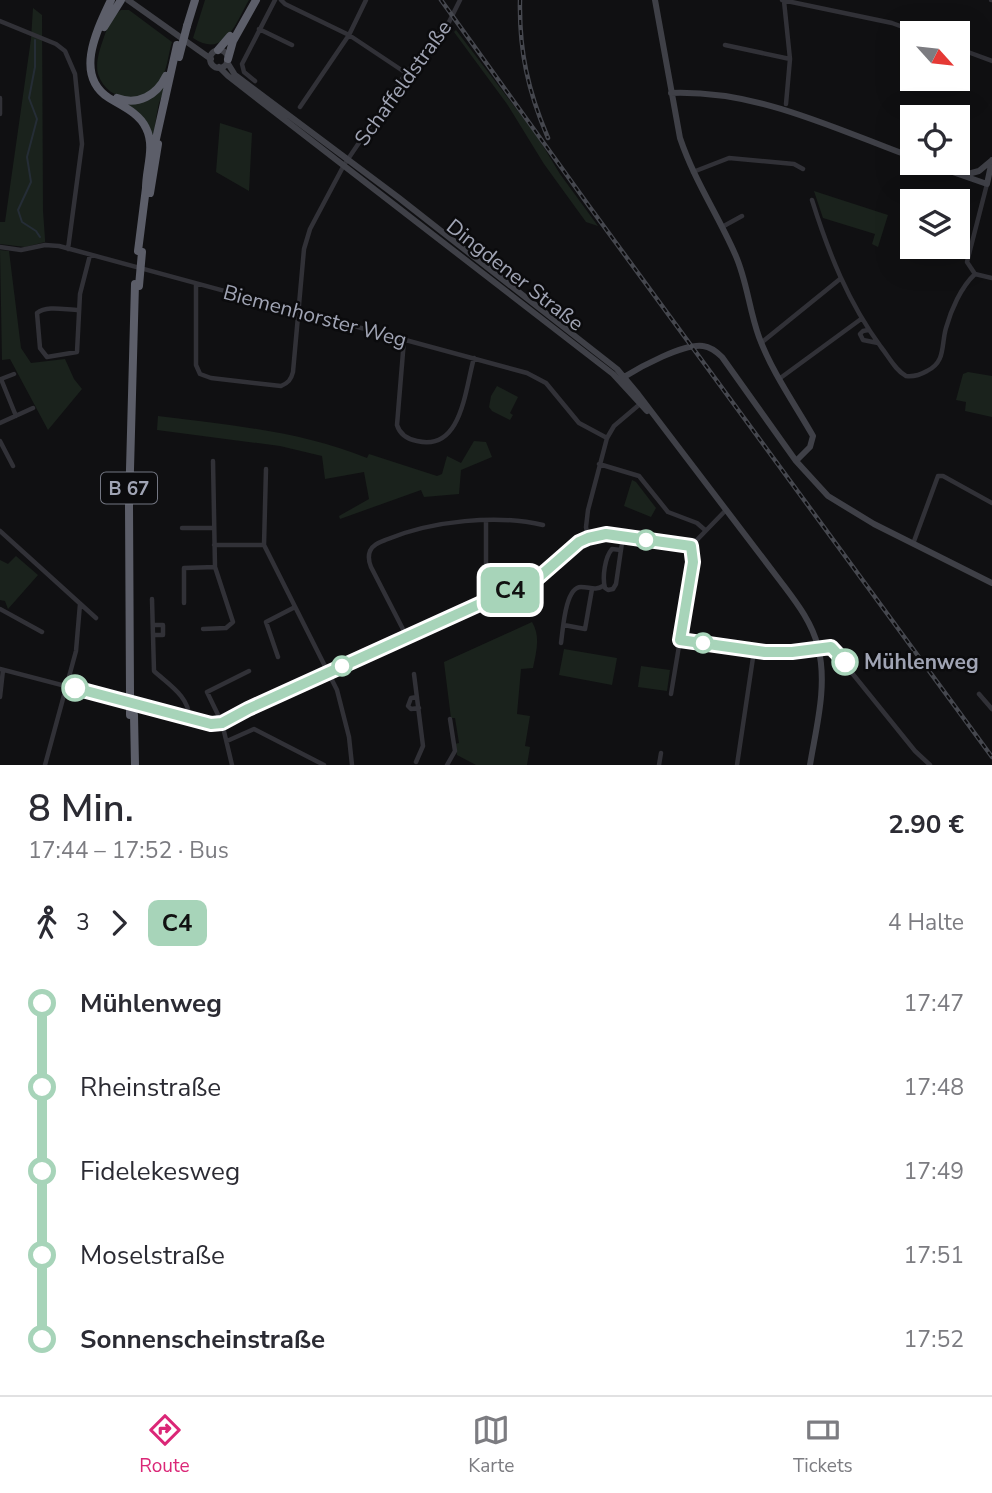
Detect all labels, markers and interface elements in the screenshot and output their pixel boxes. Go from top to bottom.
street label: Schaffeldstraße [348,15,458,151]
north arrow [900,21,970,91]
map controls [900,21,970,259]
button: locate [900,105,970,175]
button: layers [900,189,970,259]
street label: Dingdener Straße [441,213,589,337]
street label: Biemenhorster Weg [220,278,410,354]
road number: B 67 [101,472,157,503]
unlabelled marker [636,530,656,550]
line badge: C4 [478,567,542,613]
text: C4 [495,574,525,606]
unlabelled marker [693,633,713,653]
place label: Mühlenweg [864,648,979,676]
marker: Mühlenweg [832,649,858,675]
unlabelled marker [332,656,352,676]
unlabelled marker [62,675,88,701]
text: 8 Min. [28,783,134,834]
text: 2.90 € [888,807,964,842]
text: 17:44 – 17:52 · Bus [28,835,229,866]
icon: walk [28,904,66,942]
icon: forward [100,904,138,942]
text: 3 [76,907,90,938]
text: C4 [162,907,193,939]
text: 4 Halte [888,907,964,938]
text: Mühlenweg [80,986,222,1021]
text: 17:47 [904,988,964,1019]
text: Rheinstraße [80,1070,221,1105]
text: 17:48 [904,1072,964,1103]
text: Fidelekesweg [80,1154,240,1189]
text: 17:49 [904,1156,964,1187]
text: Moselstraße [80,1238,225,1273]
text: 17:51 [904,1240,964,1271]
text: Sonnenscheinstraße [80,1322,325,1357]
text: 17:52 [904,1324,964,1355]
tab: Route [139,1411,190,1479]
tab: Karte [468,1411,514,1479]
tab: Tickets [793,1411,853,1479]

